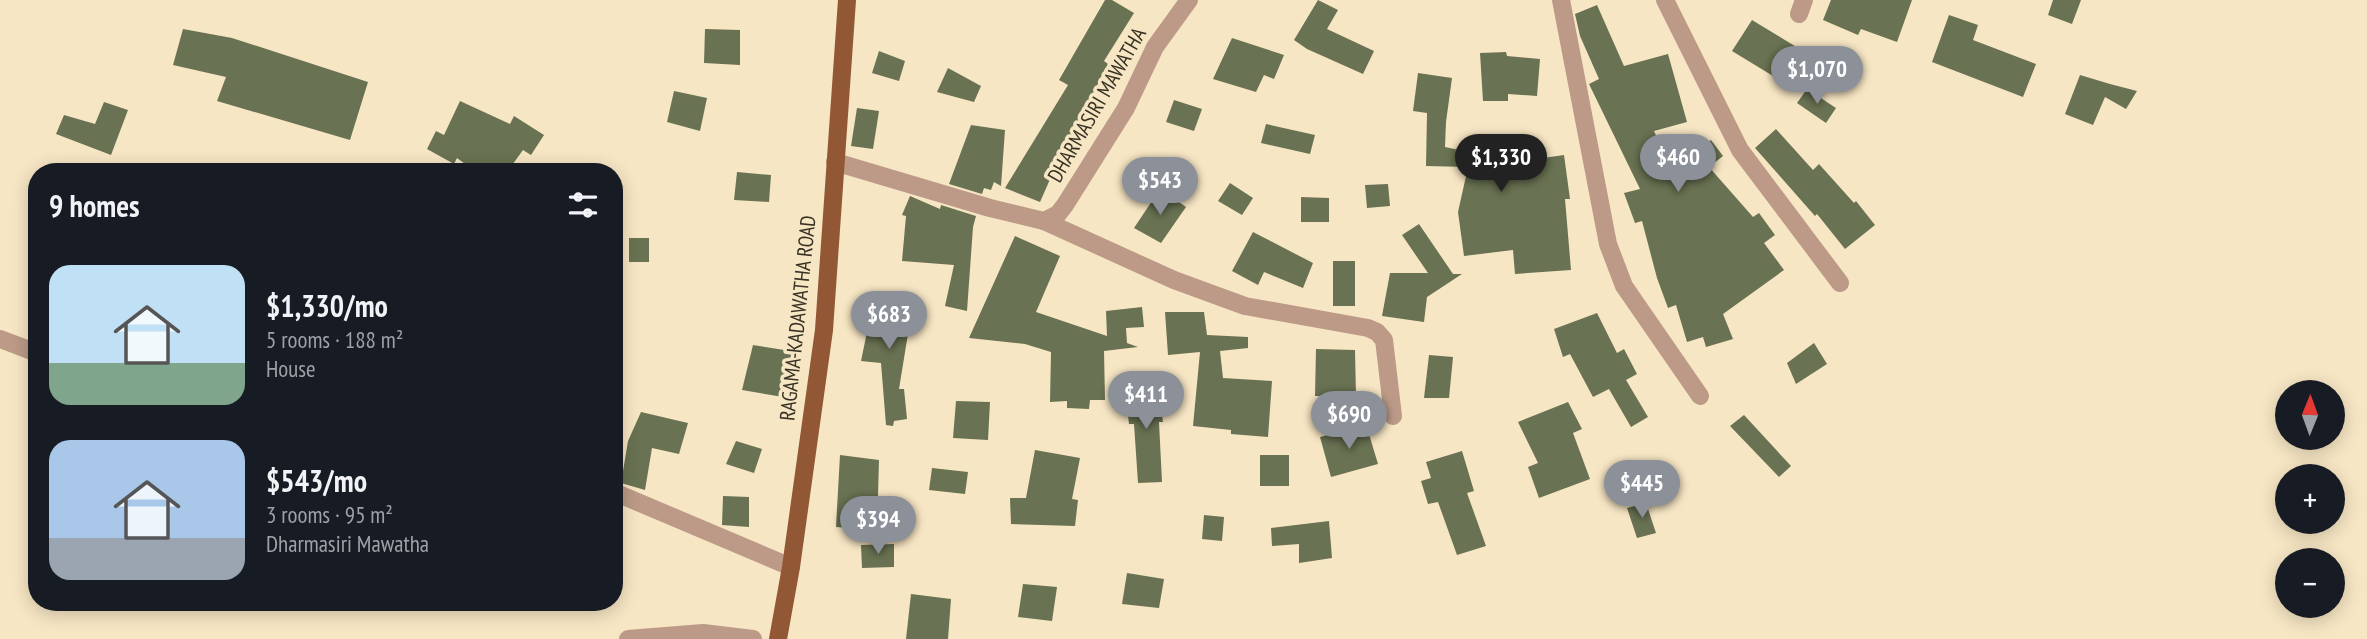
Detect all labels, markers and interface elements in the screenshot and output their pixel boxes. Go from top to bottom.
street label: DHARMASIRI MAWATHA [1041,22,1152,187]
pin: $1,070 [1760,46,1874,106]
text: $1,070 [1787,54,1847,83]
pin: $1,330 [1444,134,1558,194]
pin: $460 [1637,134,1719,194]
text: $1,330 [1471,142,1531,171]
text: $460 [1656,142,1700,171]
pin: $543 [1119,158,1201,217]
text: $543 [1138,165,1182,194]
text: 9 homes [49,186,140,225]
icon: filters [564,186,602,224]
street label: RAGAMA-KADAWATHA ROAD [773,214,822,422]
text: $1,330/mo [266,286,388,325]
pin: $683 [848,292,930,351]
icon: home [105,293,189,377]
text: $683 [867,299,911,328]
text: 5 rooms · 188 m² [266,325,403,354]
text: House [266,354,316,383]
pin: $411 [1105,372,1187,431]
text: $411 [1124,379,1168,408]
north arrow [2275,380,2345,450]
map controls [2275,380,2345,618]
pin: $690 [1308,392,1390,451]
text: $690 [1327,399,1371,428]
text: $543/mo [266,461,367,500]
pin: $445 [1601,461,1683,520]
button: + [2275,464,2345,534]
icon: home [105,468,189,552]
text: $445 [1620,468,1664,497]
pin: $394 [837,496,919,556]
text: 3 rooms · 95 m² [266,500,393,529]
text: $394 [856,504,900,533]
text: Dharmasiri Mawatha [266,529,429,558]
button: − [2275,548,2345,618]

